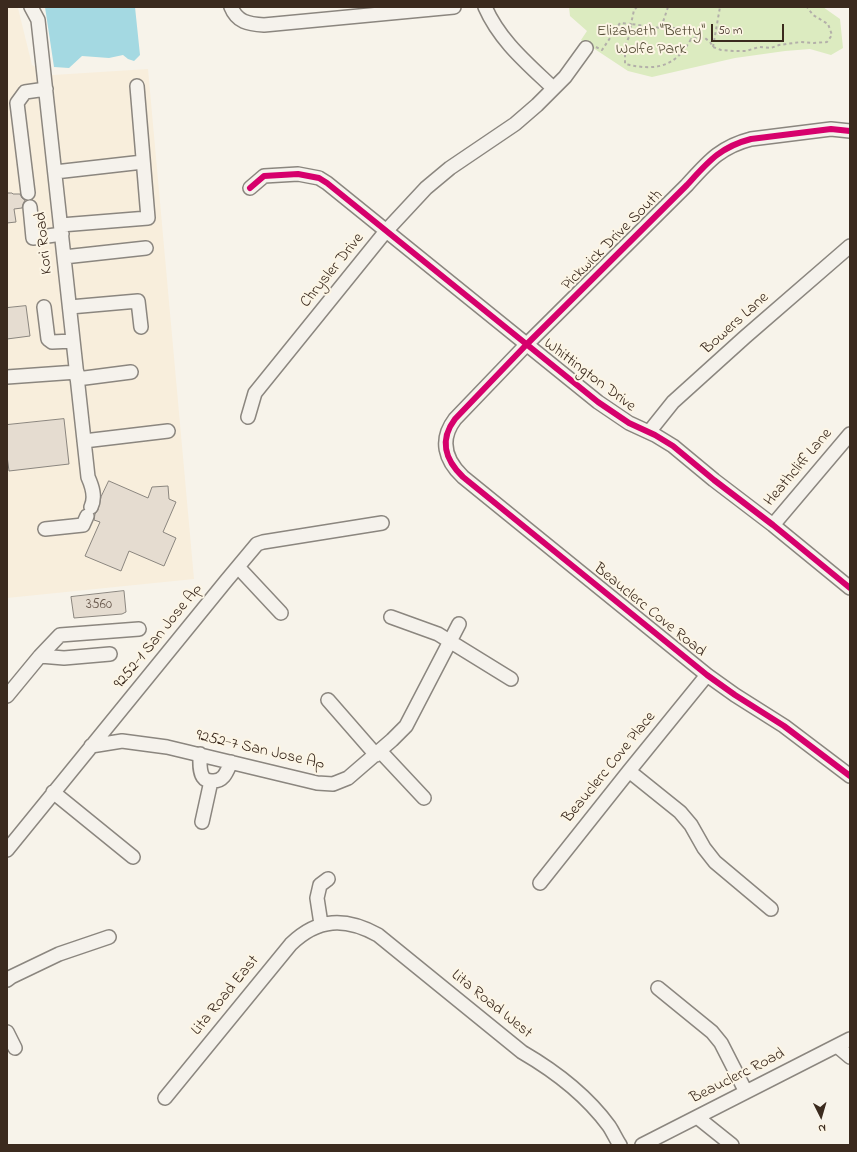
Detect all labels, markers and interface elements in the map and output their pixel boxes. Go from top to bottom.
scale bar [713,16,786,42]
park label: Elizabeth "Betty" Wolfe Park [597,22,705,60]
text: 50 m [718,22,742,40]
street label: Pickwick Drive South [559,187,667,295]
street label: Kori Road [32,211,58,275]
street label: Chrysler Drive [297,230,369,312]
street label: Bowers Lane [699,289,773,359]
street label: Whittington Drive [539,335,639,417]
street label: Heathcliff Lane [761,425,837,511]
street label: Beauclerc Cove Road [589,560,709,662]
street label: 9252-1 San Jose Ap [111,581,207,693]
house number: 3560 [86,598,112,614]
street label: Beauclerc Cove Place [559,709,661,827]
street label: 9252-7 San Jose Ap [194,727,326,775]
street label: Lita Road East [188,952,264,1040]
street label: Lita Road West [447,966,535,1044]
street label: Beauclerc Road [688,1045,788,1109]
north arrow [801,1096,841,1136]
text: N [818,1120,826,1136]

